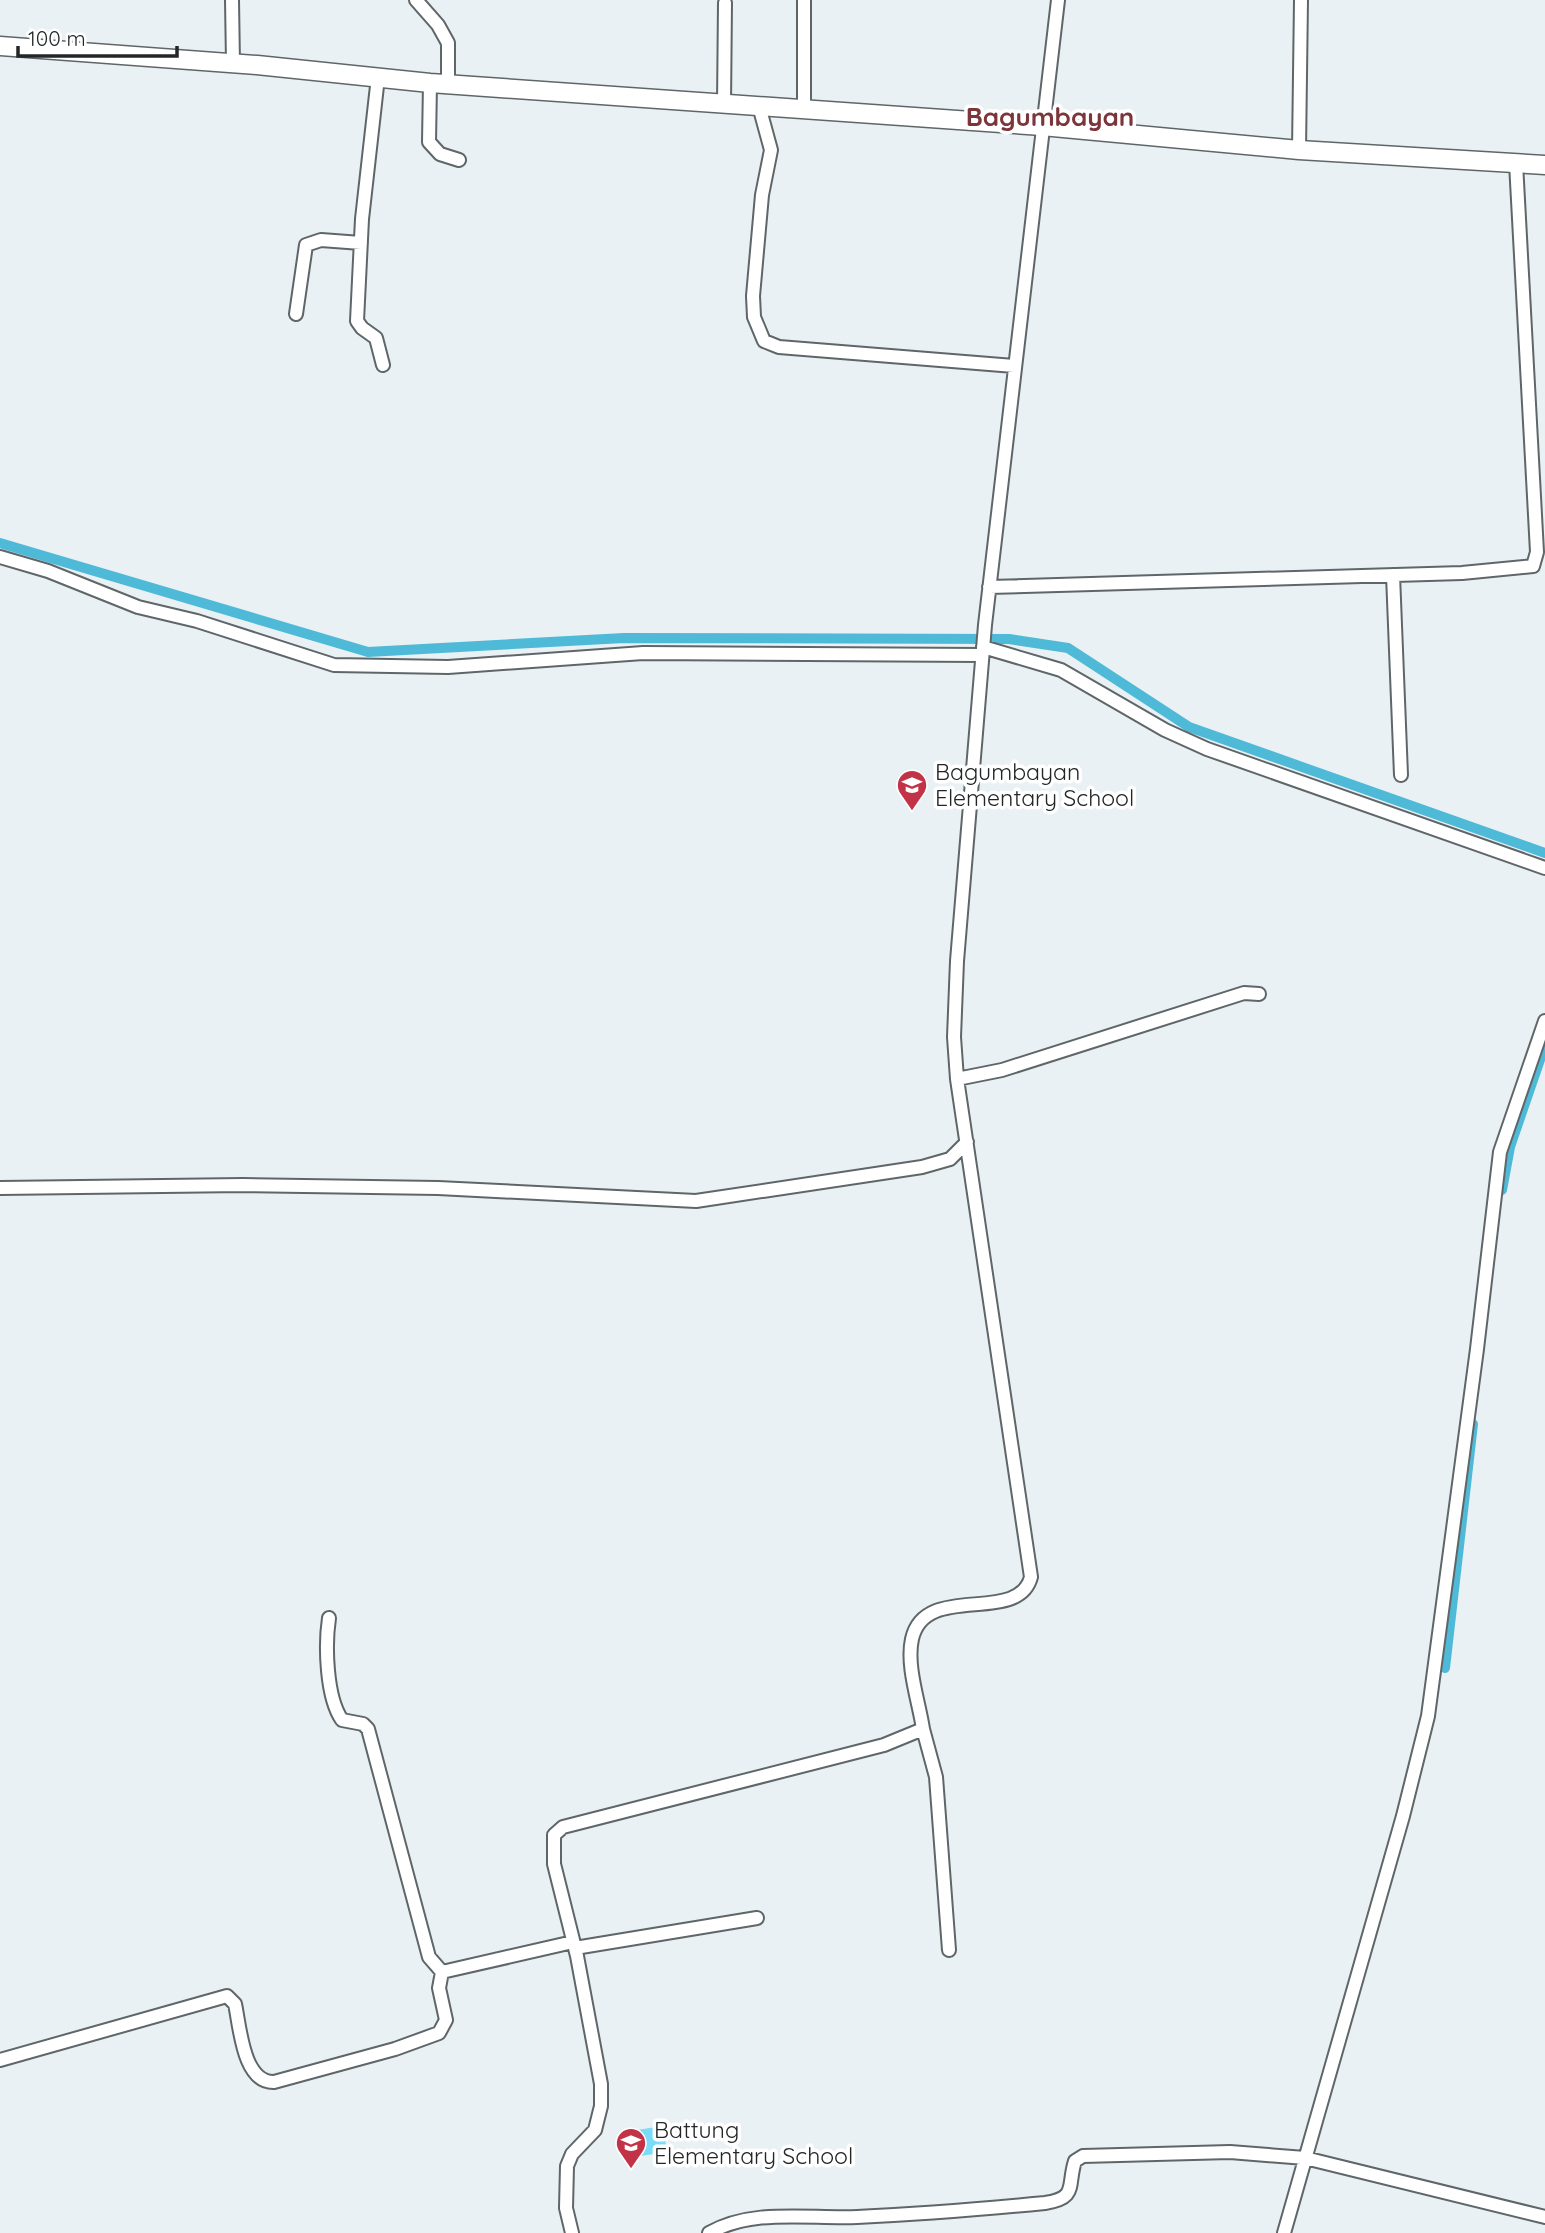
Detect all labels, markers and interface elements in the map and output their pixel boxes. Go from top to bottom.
scale bar [18,14,177,58]
text: 100 m [28,25,86,51]
district label: Bagumbayan [966,100,1134,133]
place label: Bagumbayan Elementary School [935,757,1134,812]
school or university icon: Bagumbayan Elementary School [895,768,929,812]
place label: Battung Elementary School [654,2115,853,2170]
school or university icon: Battung Elementary School [614,2126,648,2170]

